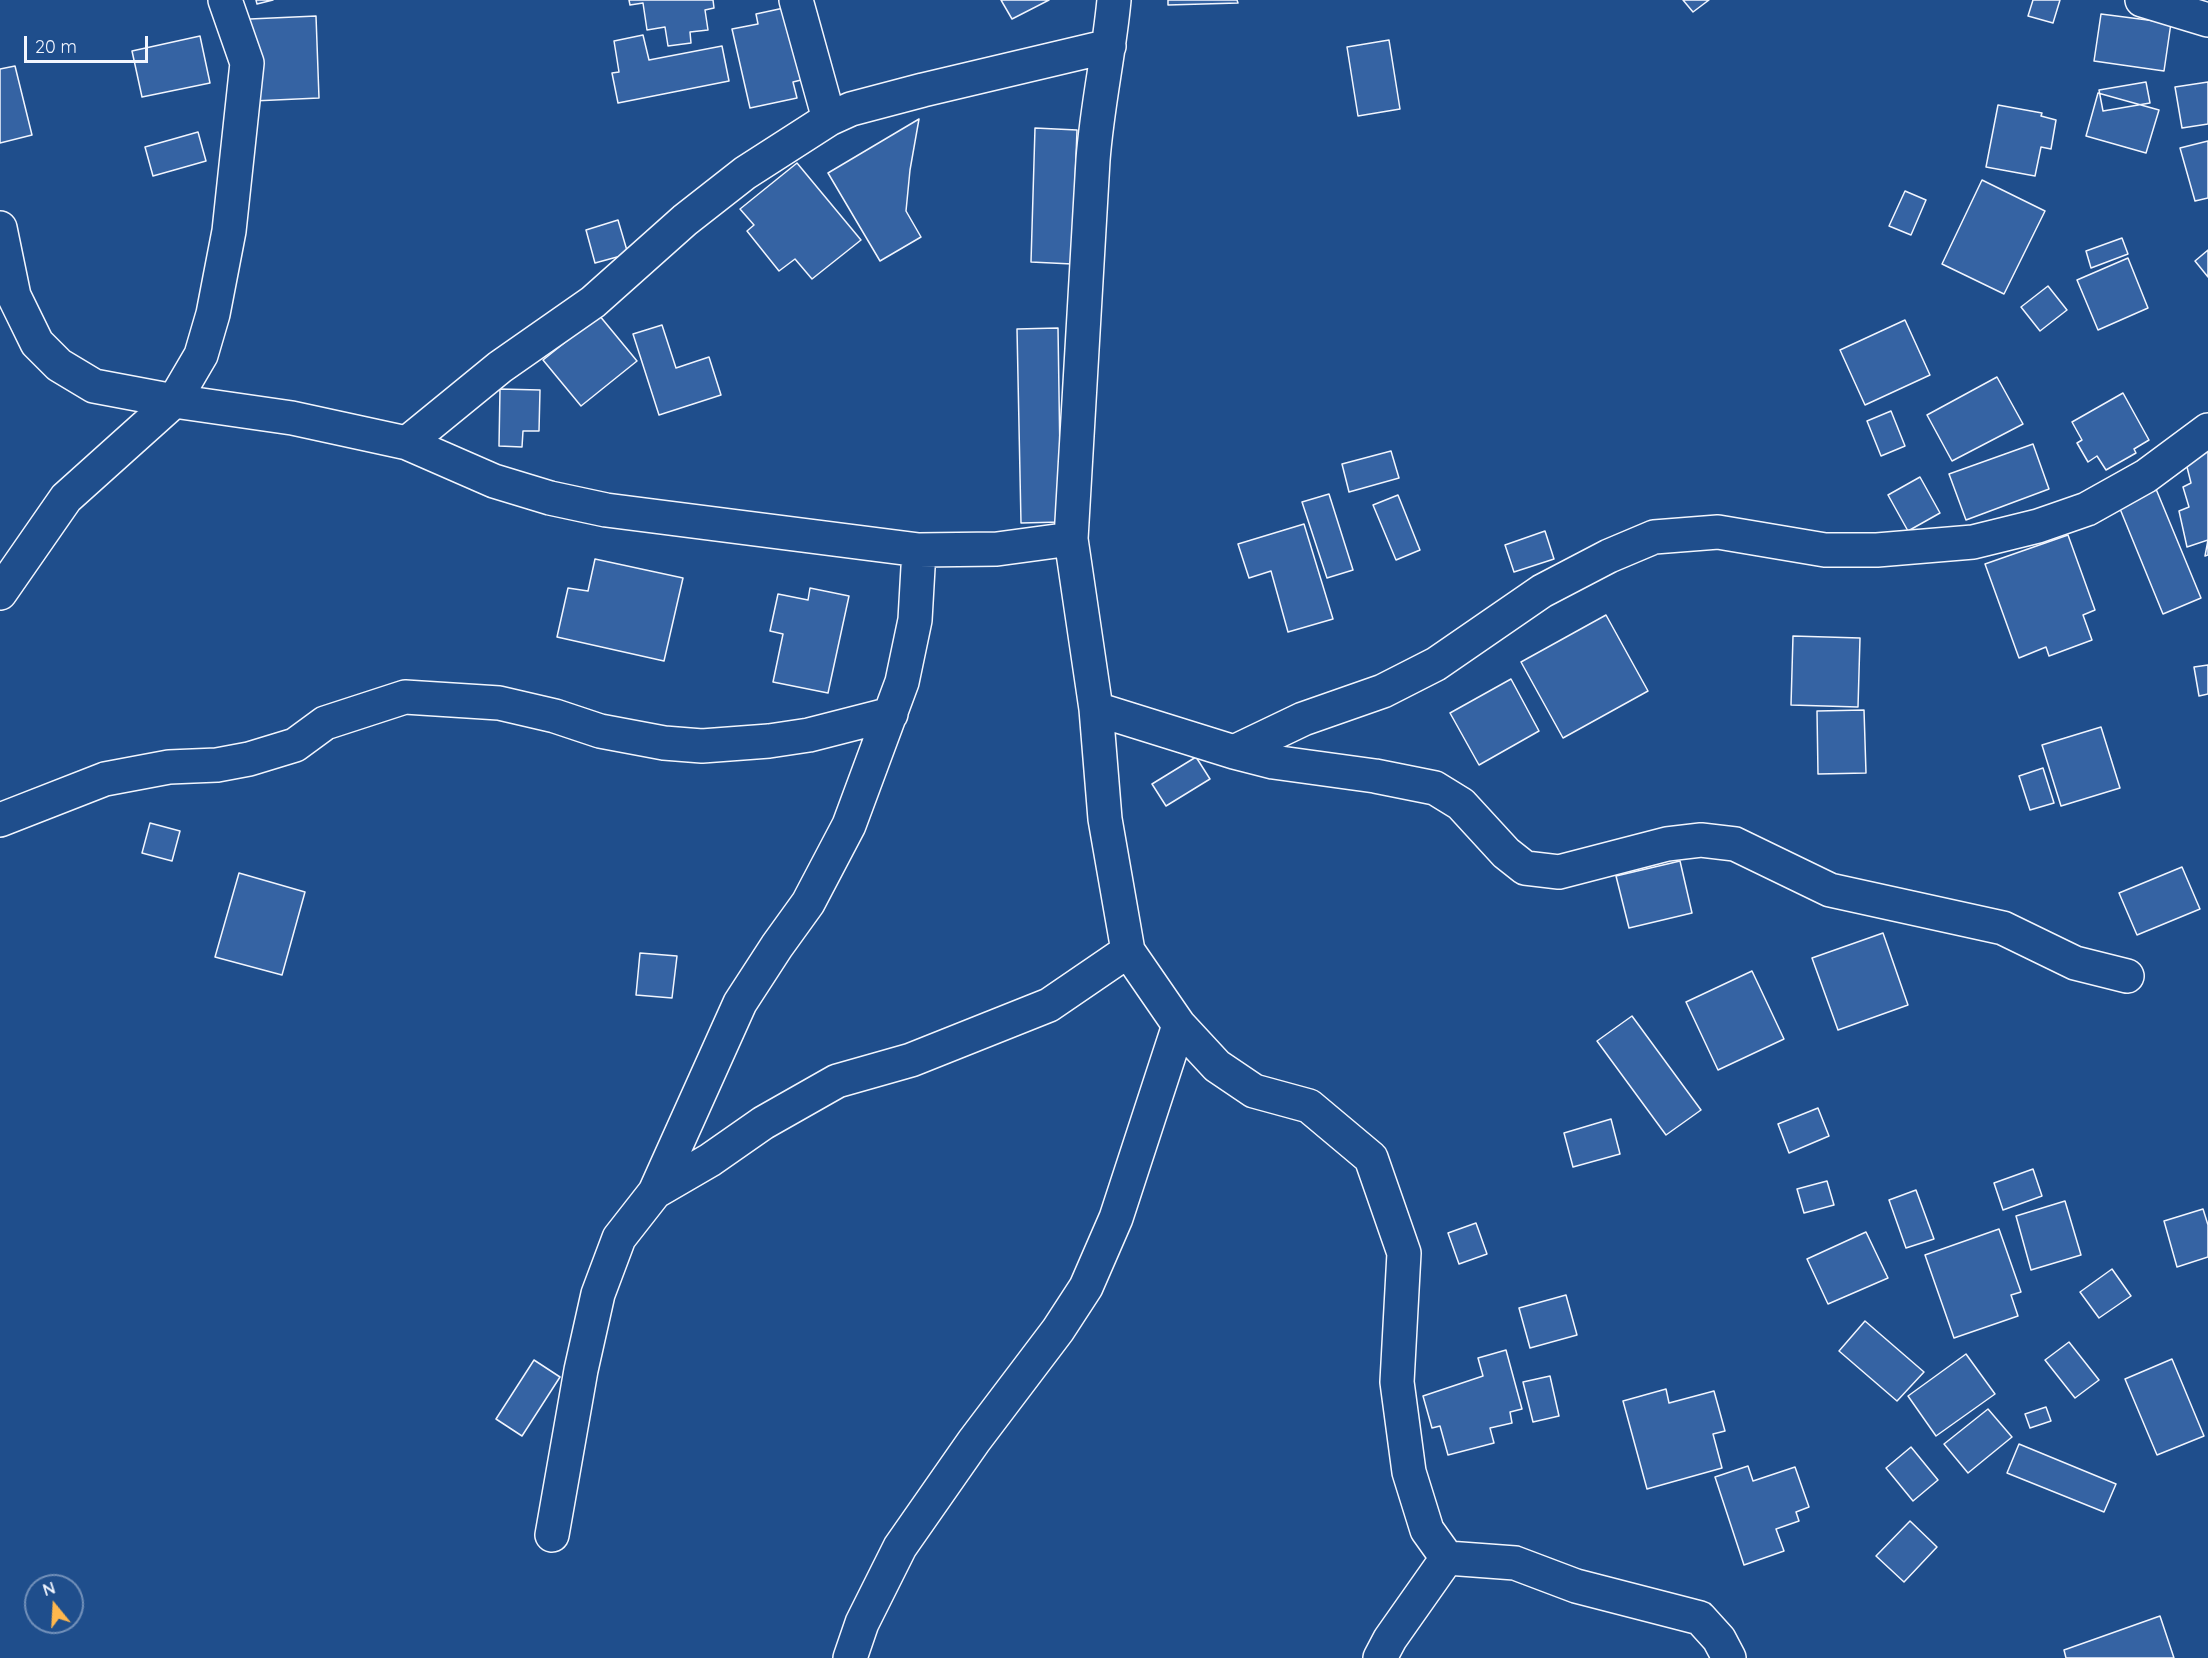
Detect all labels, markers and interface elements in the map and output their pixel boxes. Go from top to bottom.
scale bar [27,24,152,62]
text: 20 m [35,35,77,58]
north arrow [24,1574,84,1634]
text: N [40,1577,58,1600]

